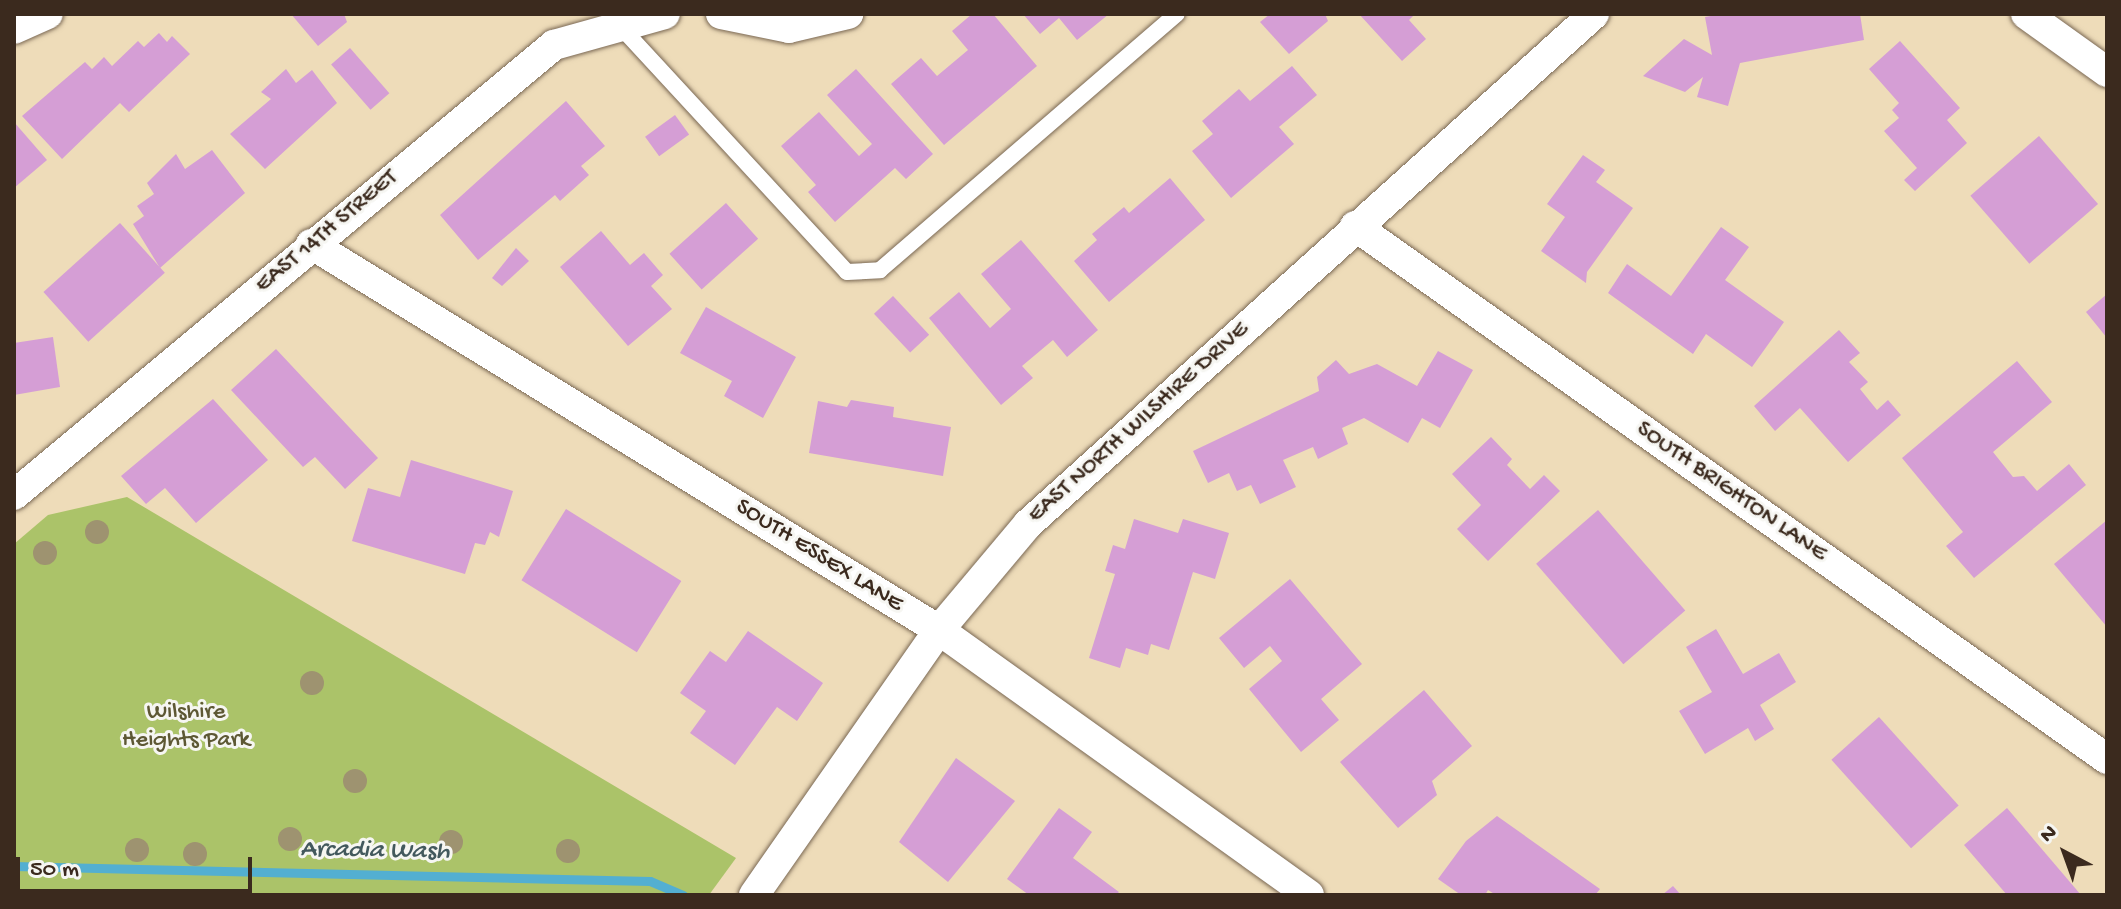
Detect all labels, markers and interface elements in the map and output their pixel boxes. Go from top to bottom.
street label: EAST 14TH STREET [250,164,404,300]
street label: EAST NORTH WILSHIRE DRIVE [1023,316,1255,530]
street label: SOUTH BRIGHTON LANE [1630,415,1832,569]
street label: SOUTH ESSEX LANE [730,493,908,619]
park label: Wilshire Heights Park [122,699,250,755]
north arrow [2025,813,2105,893]
text: N [2035,820,2063,849]
water label: Arcadia Wash [300,835,450,869]
scale bar [20,841,256,891]
text: 50 m [30,856,79,885]

